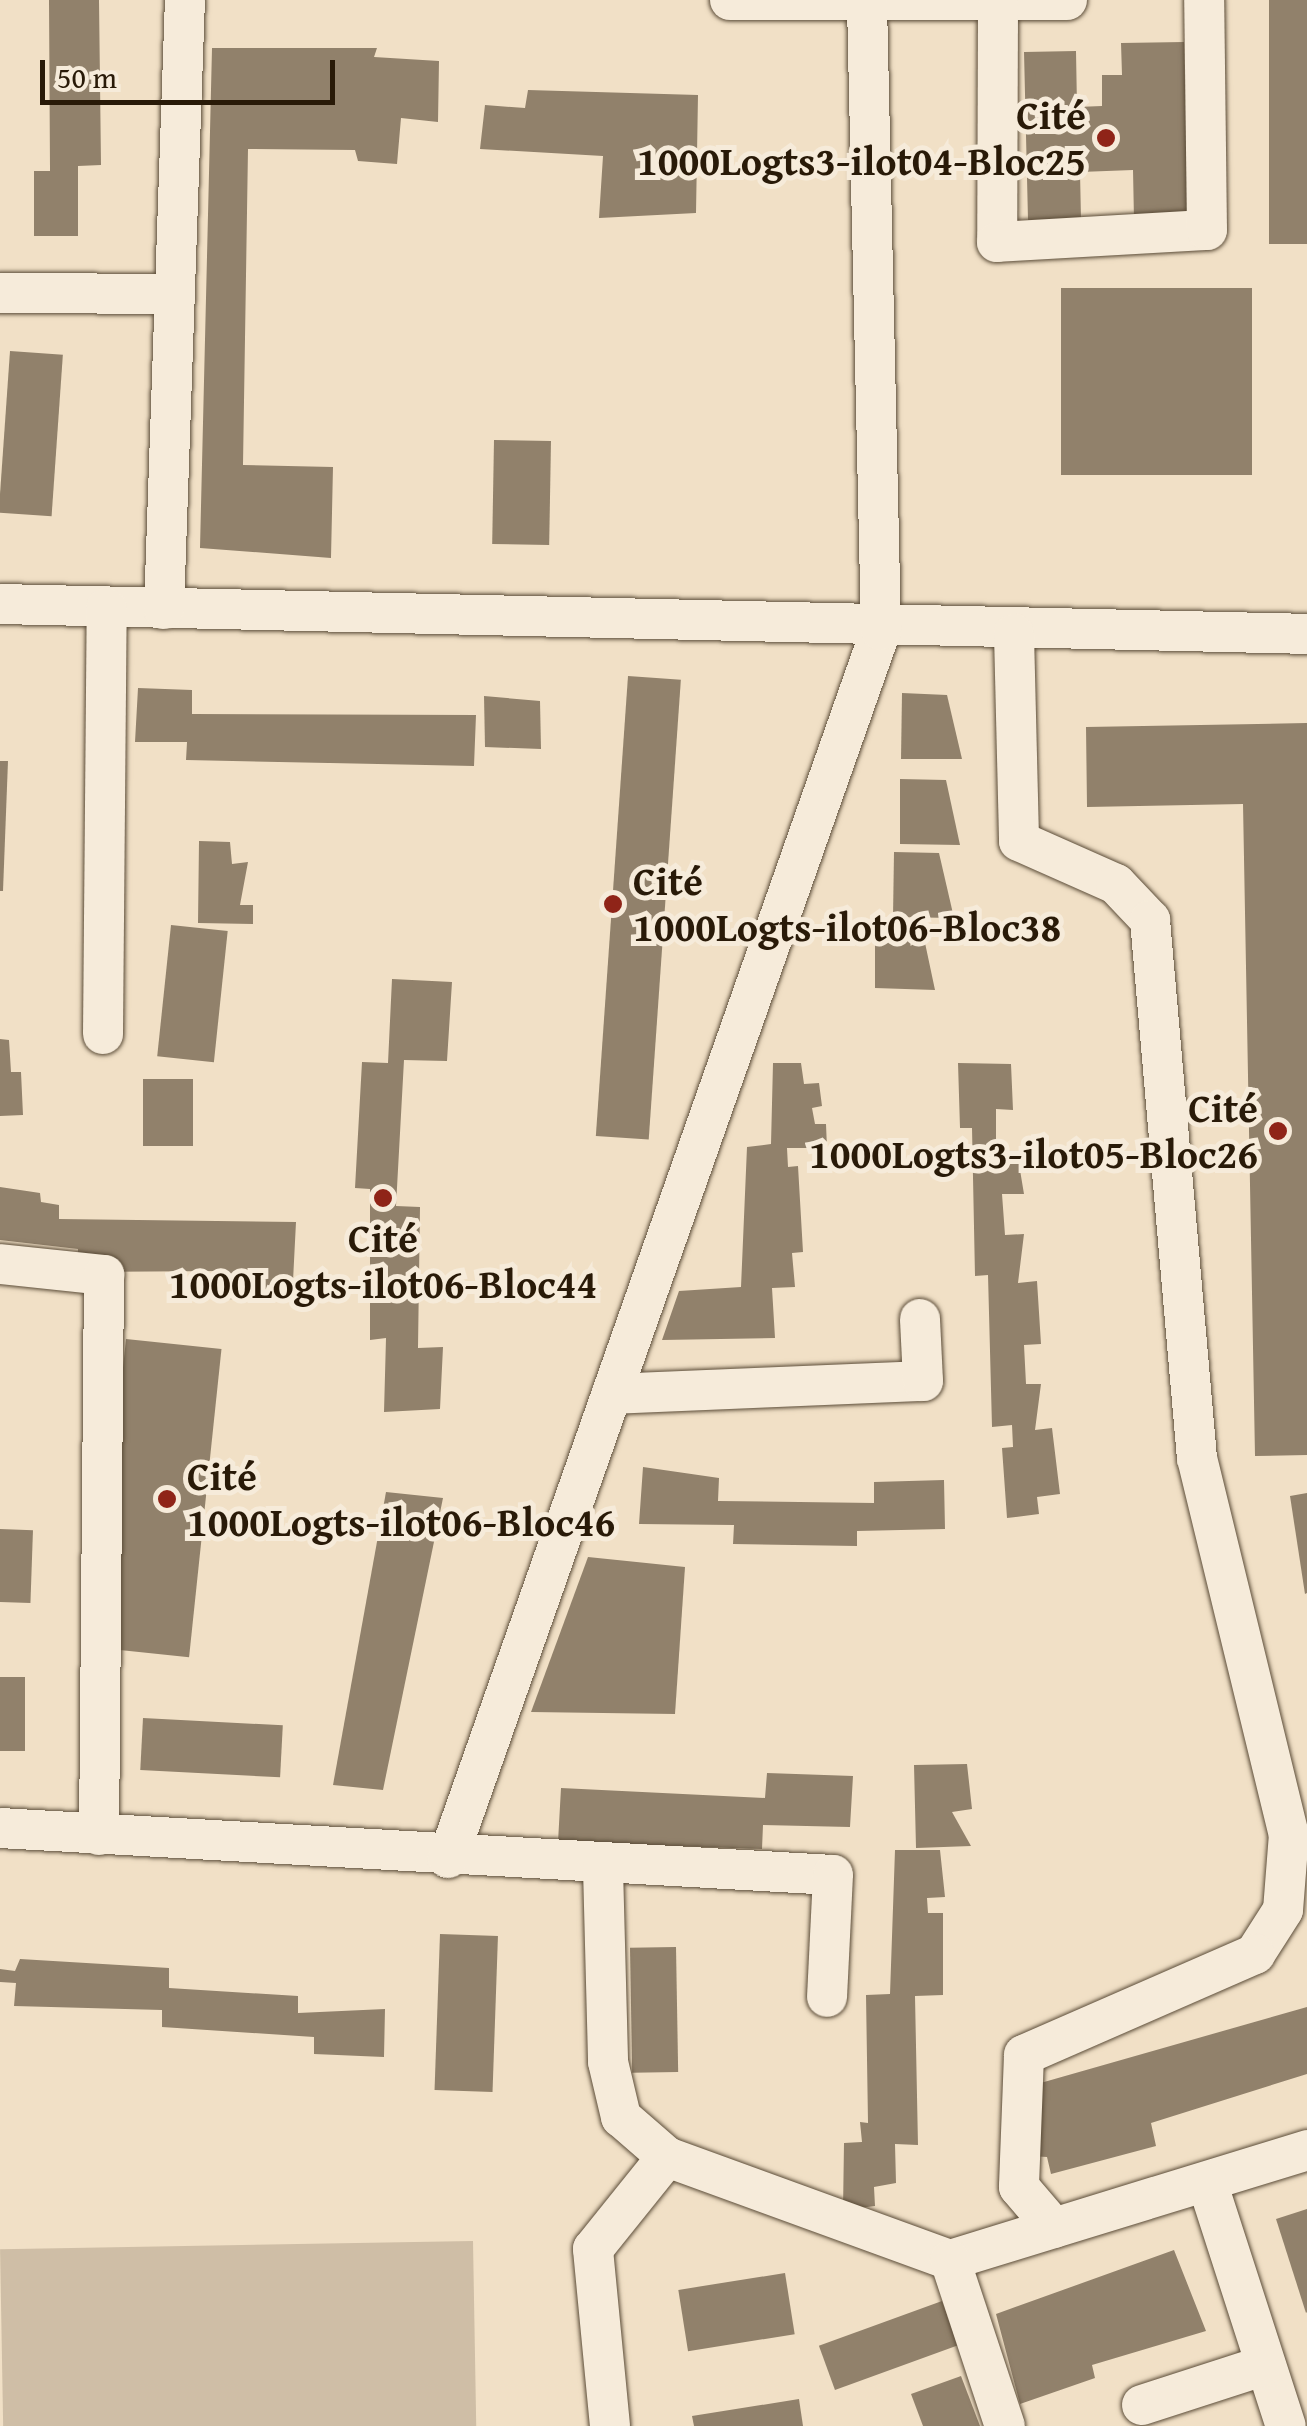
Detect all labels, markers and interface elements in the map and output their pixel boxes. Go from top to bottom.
scale bar [45,40,340,102]
text: 50 m [57,55,117,99]
place label: Cité 1000Logts3-ilot04-Bloc25 [637,91,1086,185]
marker: Cité 1000Logts3-ilot04-Bloc25 [1095,127,1117,149]
place label: Cité 1000Logts-ilot06-Bloc38 [633,857,1061,951]
marker: Cité 1000Logts-ilot06-Bloc38 [602,893,624,915]
place label: Cité 1000Logts3-ilot05-Bloc26 [809,1084,1258,1178]
marker: Cité 1000Logts3-ilot05-Bloc26 [1267,1120,1289,1142]
marker: Cité 1000Logts-ilot06-Bloc44 [372,1187,394,1209]
place label: Cité 1000Logts-ilot06-Bloc44 [169,1214,597,1308]
place label: Cité 1000Logts-ilot06-Bloc46 [187,1452,615,1546]
marker: Cité 1000Logts-ilot06-Bloc46 [156,1488,178,1510]

